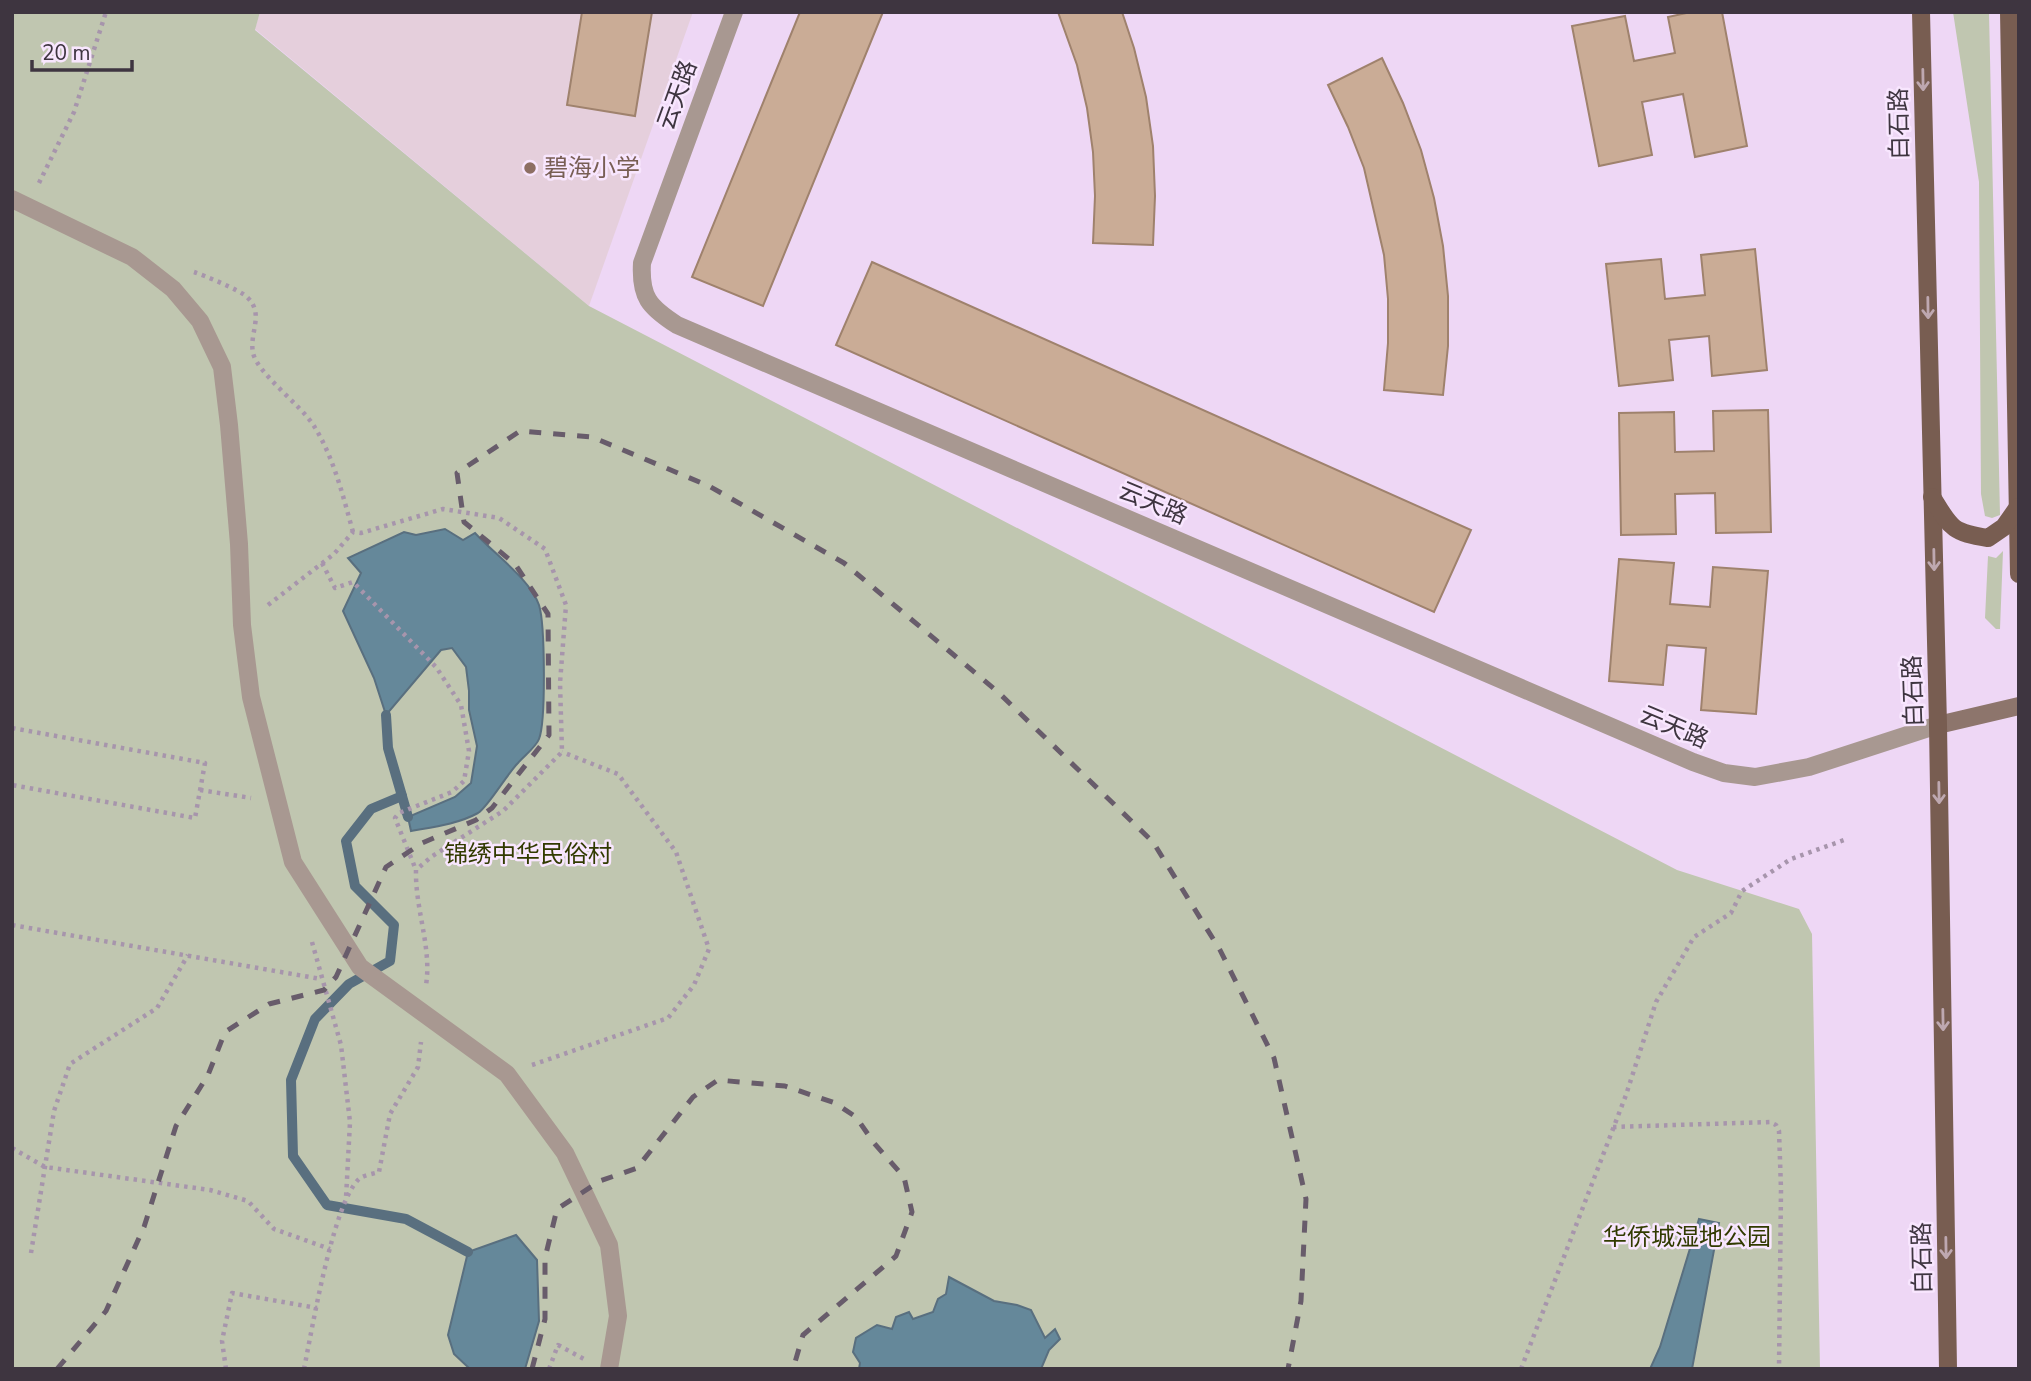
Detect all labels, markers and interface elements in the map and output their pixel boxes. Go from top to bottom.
scale bar [32,28,131,72]
text: 20 m [42,39,91,67]
street label: 云天路 [650,56,704,134]
one-way arrow [1916,69,1929,92]
street label: 白石路 [1882,88,1916,160]
place label: 碧海小学 [544,152,640,184]
marker: 碧海小学 [522,160,538,176]
one-way arrow [1921,296,1935,319]
street label: 云天路 [1114,474,1192,532]
one-way arrow [1927,548,1940,571]
street label: 白石路 [1896,654,1930,728]
street label: 云天路 [1635,698,1713,756]
one-way arrow [1933,781,1946,804]
park label: 锦绣中华民俗村 [444,838,612,870]
one-way arrow [1936,1009,1950,1032]
park label: 华侨城湿地公园 [1603,1221,1771,1253]
street label: 白石路 [1905,1222,1939,1294]
one-way arrow [1939,1236,1953,1259]

